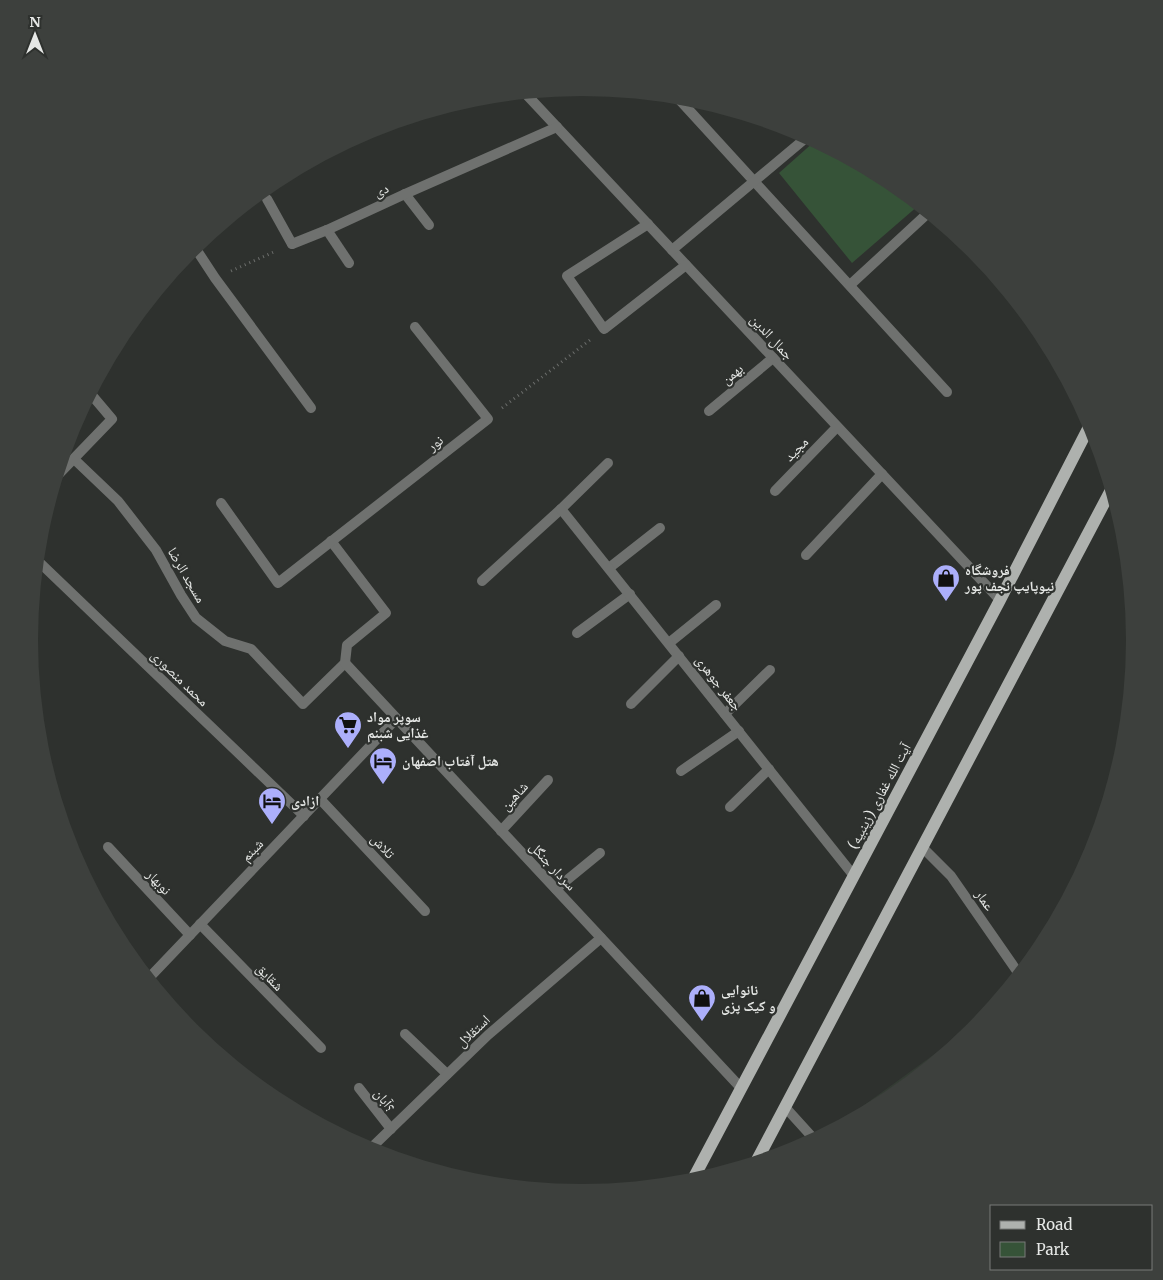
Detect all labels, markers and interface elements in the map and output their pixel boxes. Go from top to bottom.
north arrow [10,10,60,60]
text: N [29,13,41,31]
street label: دی [371,179,392,201]
street label: جمال الدین [746,310,798,364]
street label: بهمن [717,360,747,388]
street label: نور [422,431,447,456]
street label: مجید [780,433,812,465]
street label: مسجد الرضا [164,544,210,606]
place label: فروشگاه نیوپایپ نجف پور [964,561,1054,595]
shop icon: فروشگاه نیوپایپ نجف پور [931,563,961,602]
street label: محمد منصوری [147,646,213,710]
street label: جعفر جوهری [692,651,746,715]
place label: سوپر مواد غذایی شبنم [367,708,429,743]
supermarket icon: سوپر مواد غذایی شبنم [333,710,363,749]
street label: آیت الله غفاری (زینبیه) [843,740,915,852]
hotel icon: هتل آفتاب اصفهان [368,746,398,785]
place label: هتل آفتاب اصفهان [402,752,499,770]
street label: شاهین [496,778,532,814]
hotel icon: ازادی [257,786,287,825]
place label: ازادی [291,792,319,810]
street label: تلاش [367,830,399,862]
street label: شبنم [237,835,268,866]
street label: سردار جنگل [526,838,580,894]
street label: نوبهار [142,865,175,899]
street label: عمار [971,885,999,914]
street label: شقایق [252,959,288,995]
place label: نانوایی و کیک پزی [721,981,776,1015]
shop icon: نانوایی و کیک پزی [687,983,717,1022]
street label: استقلال [452,1011,494,1051]
street label: ؟آبان [370,1085,400,1115]
legend [990,1205,1153,1270]
text: Road [1036,1215,1072,1234]
text: Park [1036,1240,1070,1259]

